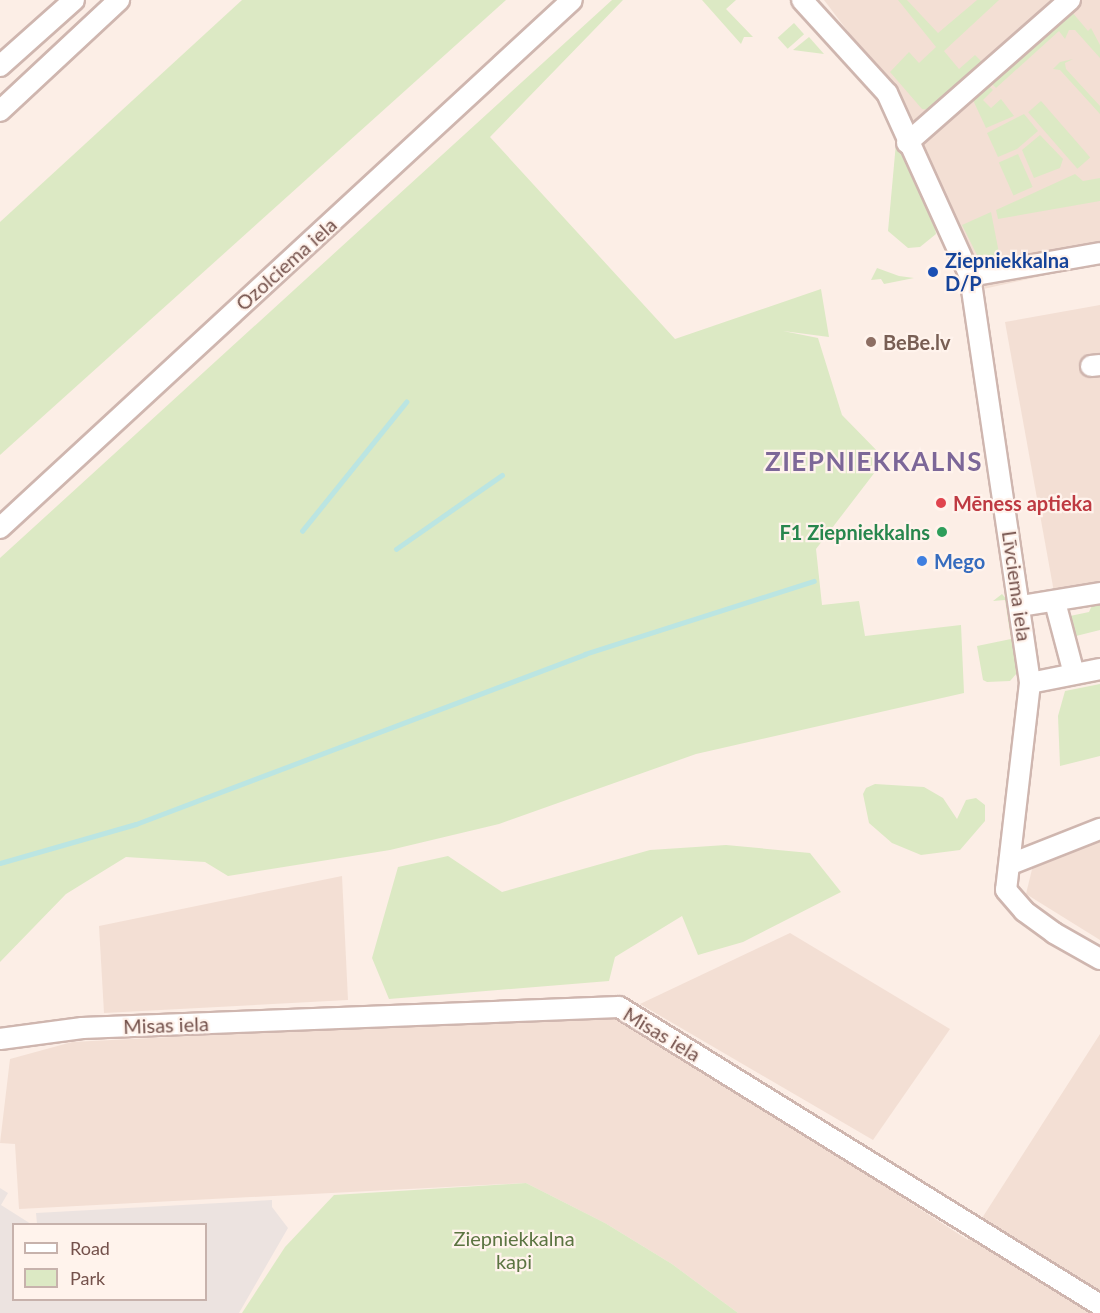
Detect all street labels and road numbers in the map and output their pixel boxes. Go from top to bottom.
street label: Ozolciema iela [231,213,341,315]
street label: Līvciema iela [997,529,1037,643]
street label: Misas iela [619,1002,705,1066]
street label: Misas iela [123,1012,209,1038]

